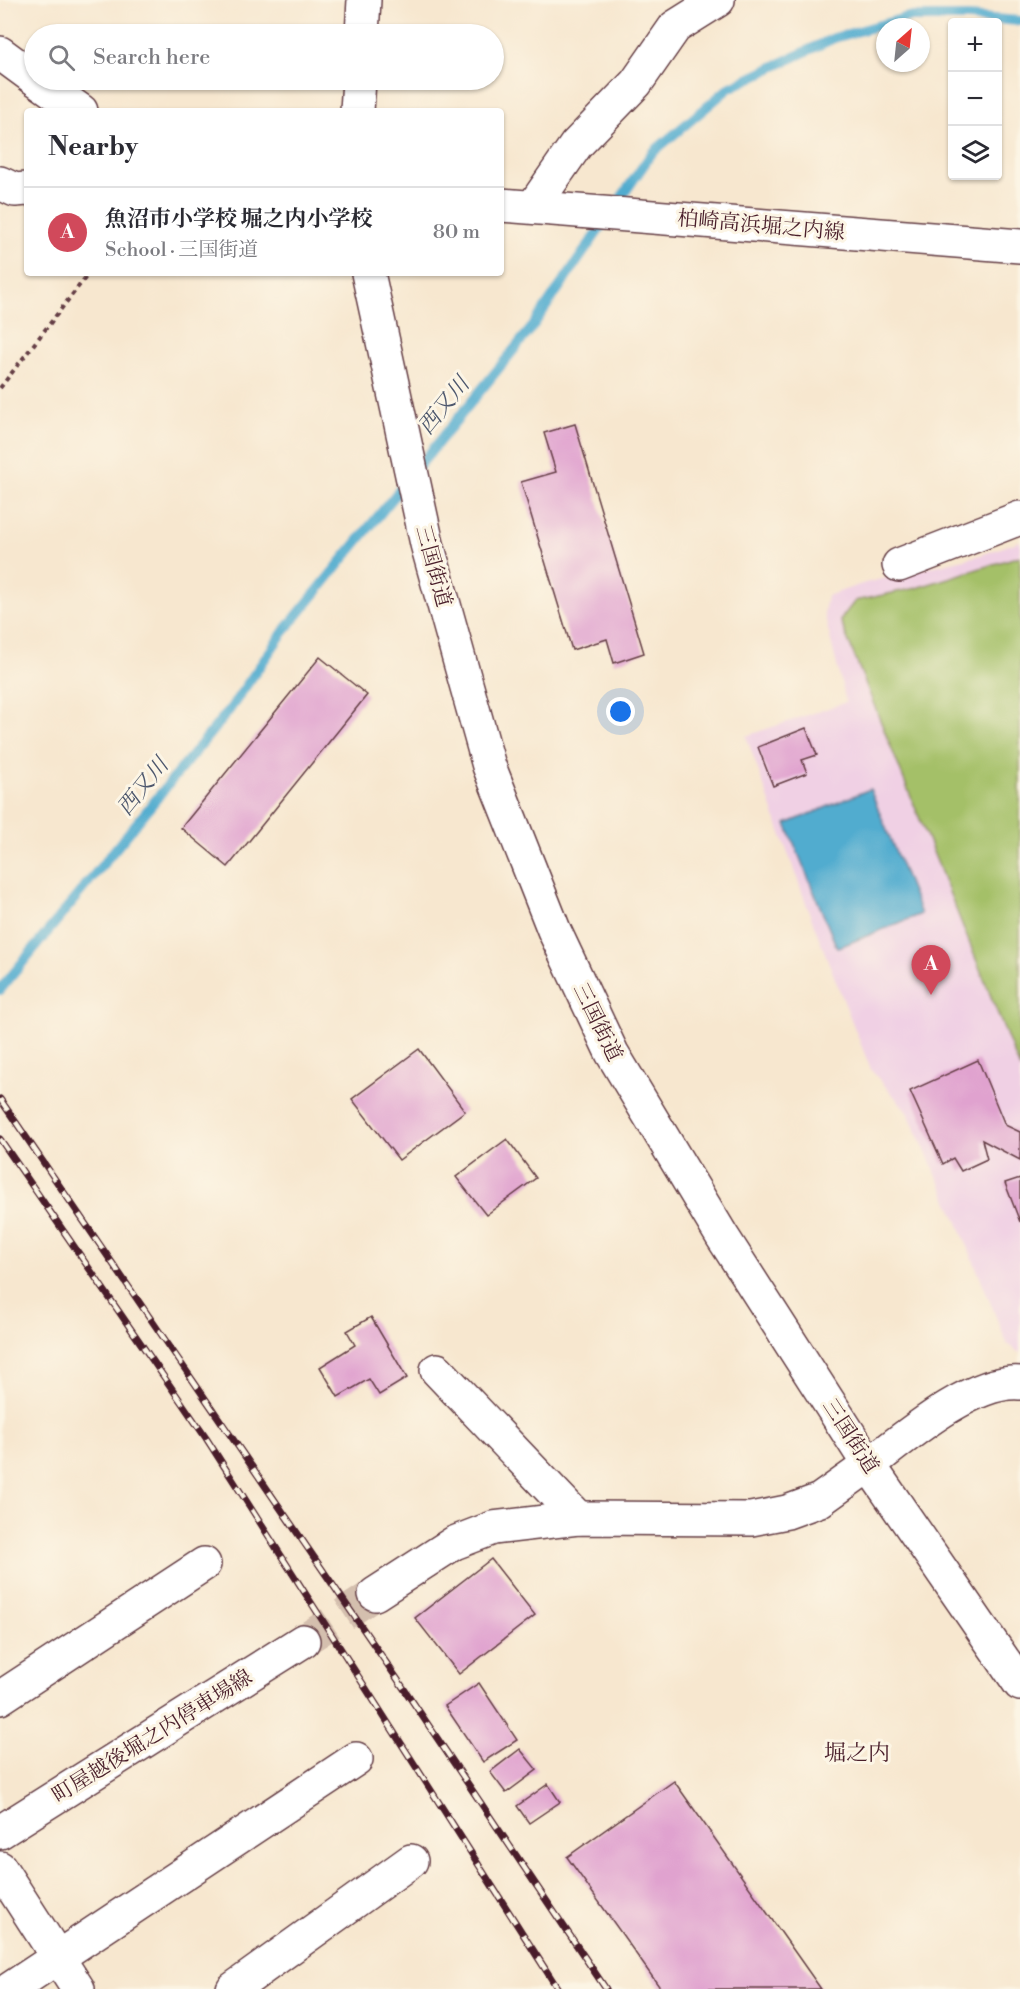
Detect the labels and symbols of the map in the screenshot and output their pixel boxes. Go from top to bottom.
north arrow [876,18,930,72]
street label: 柏崎高浜堀之内線 [676,206,846,246]
water label: 西又川 [413,370,477,440]
street label: 三国街道 [410,522,456,610]
your location [606,697,635,726]
water label: 西又川 [112,751,176,821]
pin: A [912,946,950,995]
street label: 三国街道 [567,979,627,1066]
street label: 三国街道 [816,1394,884,1479]
street label: 町屋越後堀之内停車場線 [48,1665,257,1809]
district label: 堀之内 [824,1740,890,1767]

